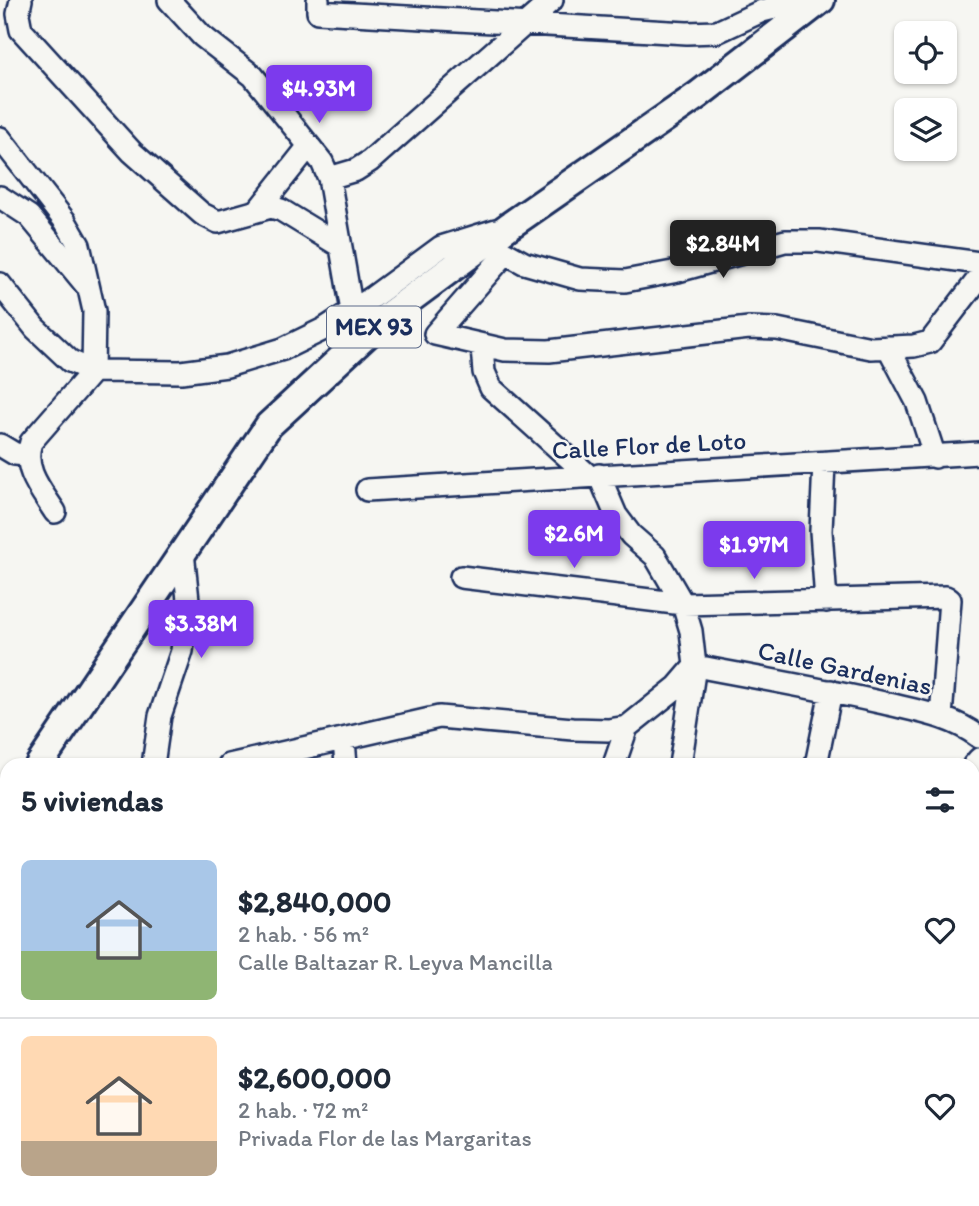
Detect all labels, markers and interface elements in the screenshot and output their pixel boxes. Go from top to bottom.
map controls [894,21,957,161]
button: locate [894,21,957,84]
pin: $4.93M [262,66,376,125]
text: $4.93M [282,74,356,102]
button: layers [894,98,957,161]
pin: $2.84M [666,220,780,280]
text: $2.84M [686,229,760,257]
road number: MEX 93 [327,306,421,348]
street label: Calle Flor de Loto [551,424,747,466]
pin: $2.6M [525,510,623,570]
text: $2.6M [544,519,604,547]
pin: $1.97M [697,522,811,581]
text: $1.97M [719,530,789,558]
pin: $3.38M [144,600,258,660]
text: $3.38M [164,609,238,637]
street label: Calle Gardenias [755,634,935,702]
icon: filters [921,781,959,819]
text: 5 viviendas [21,782,164,819]
text: $2,840,000 [238,883,392,920]
icon: home [77,888,161,972]
icon: heart [921,911,959,949]
text: 2 hab. · 56 m² [238,920,369,948]
text: Calle Baltazar R. Leyva Mancilla [238,948,553,976]
text: $2,600,000 [238,1059,391,1096]
icon: home [77,1064,161,1148]
icon: heart [921,1087,959,1125]
text: 2 hab. · 72 m² [238,1096,368,1124]
text: Privada Flor de las Margaritas [238,1124,532,1152]

